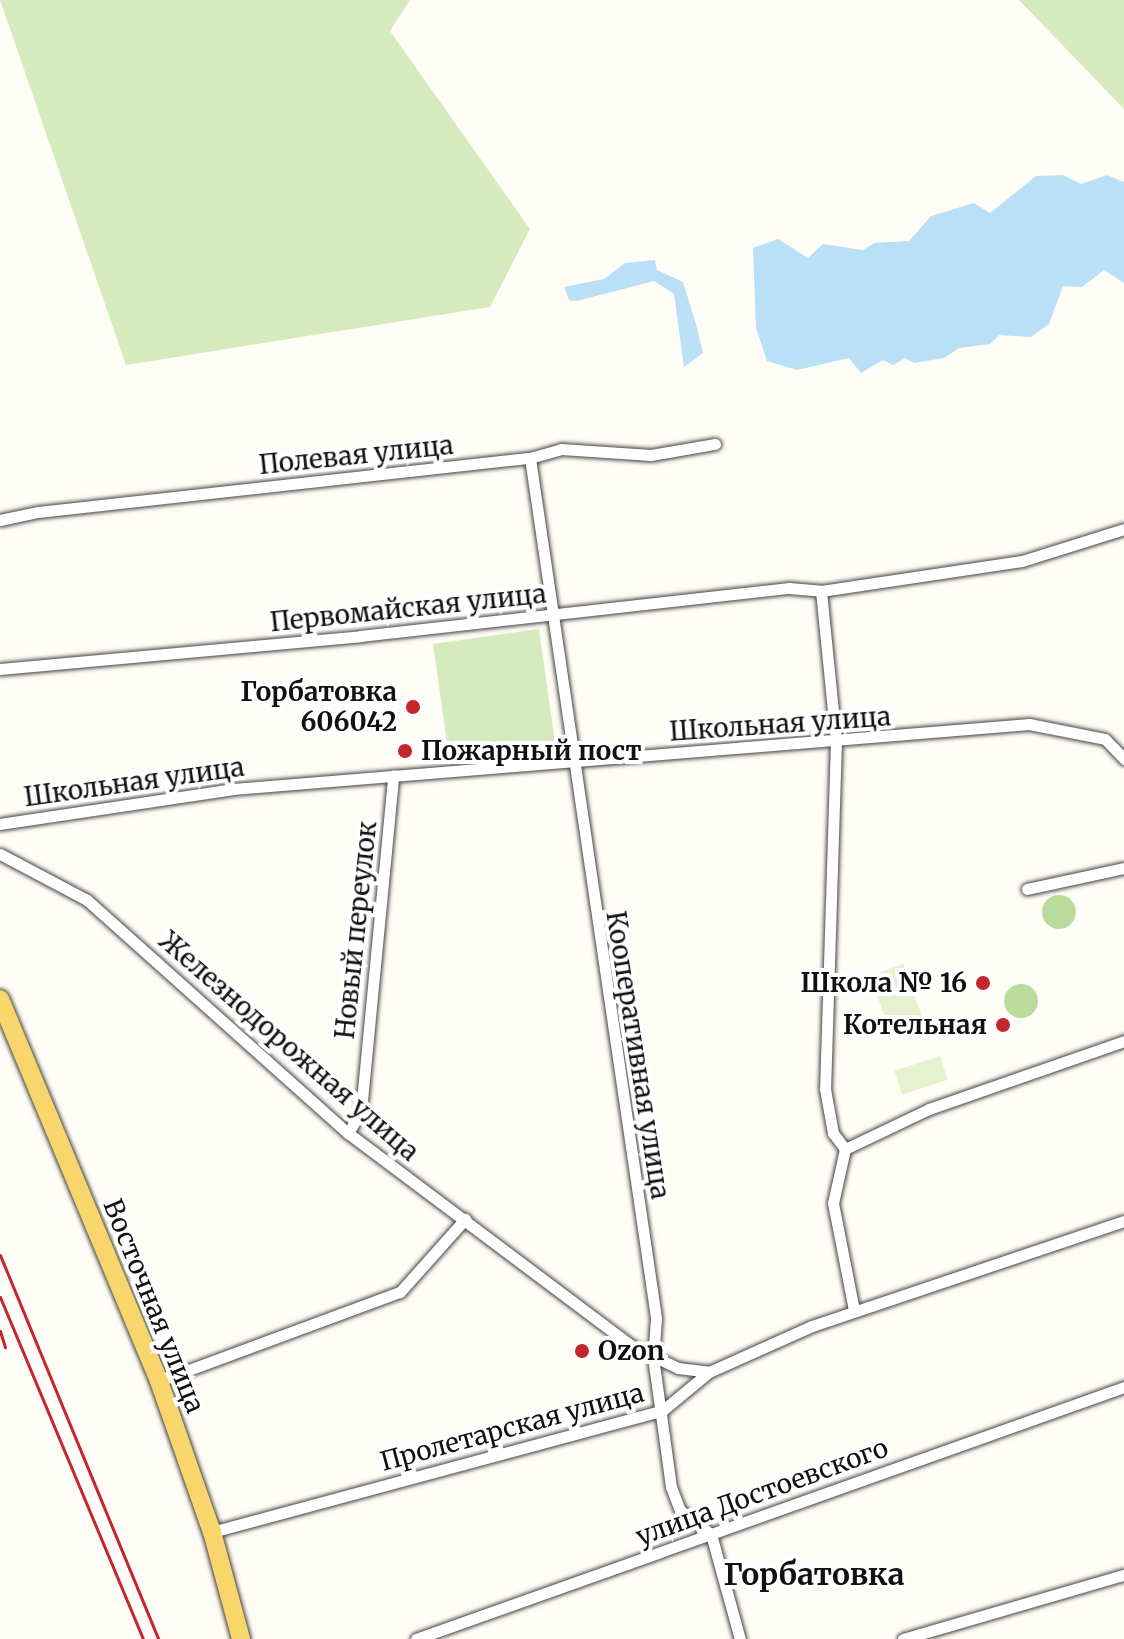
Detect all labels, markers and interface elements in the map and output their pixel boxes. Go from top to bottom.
street label: Полевая улица [257,429,455,481]
street label: Первомайская улица [268,578,548,638]
place label: Горбатовка 606042 [240,676,397,738]
marker: Горбатовка 606042 [404,698,422,716]
street label: Школьная улица [668,701,892,747]
place label: Пожарный пост [421,735,641,767]
marker: Пожарный пост [396,742,414,760]
street label: Школьная улица [22,751,246,813]
street label: Новый переулок [329,819,383,1041]
street label: Кооперативная улица [600,909,676,1201]
street label: Железнодорожная улица [153,925,425,1167]
place label: Школа № 16 [800,967,967,999]
marker: Школа № 16 [974,974,992,992]
place label: Котельная [843,1009,987,1041]
marker: Котельная [994,1016,1012,1034]
street label: Восточная улица [97,1195,211,1417]
place label: Ozon [598,1335,664,1367]
marker: Ozon [573,1342,591,1360]
street label: Пролетарская улица [377,1377,647,1477]
street label: улица Достоевского [632,1432,892,1552]
district label: Горбатовка [724,1556,904,1592]

